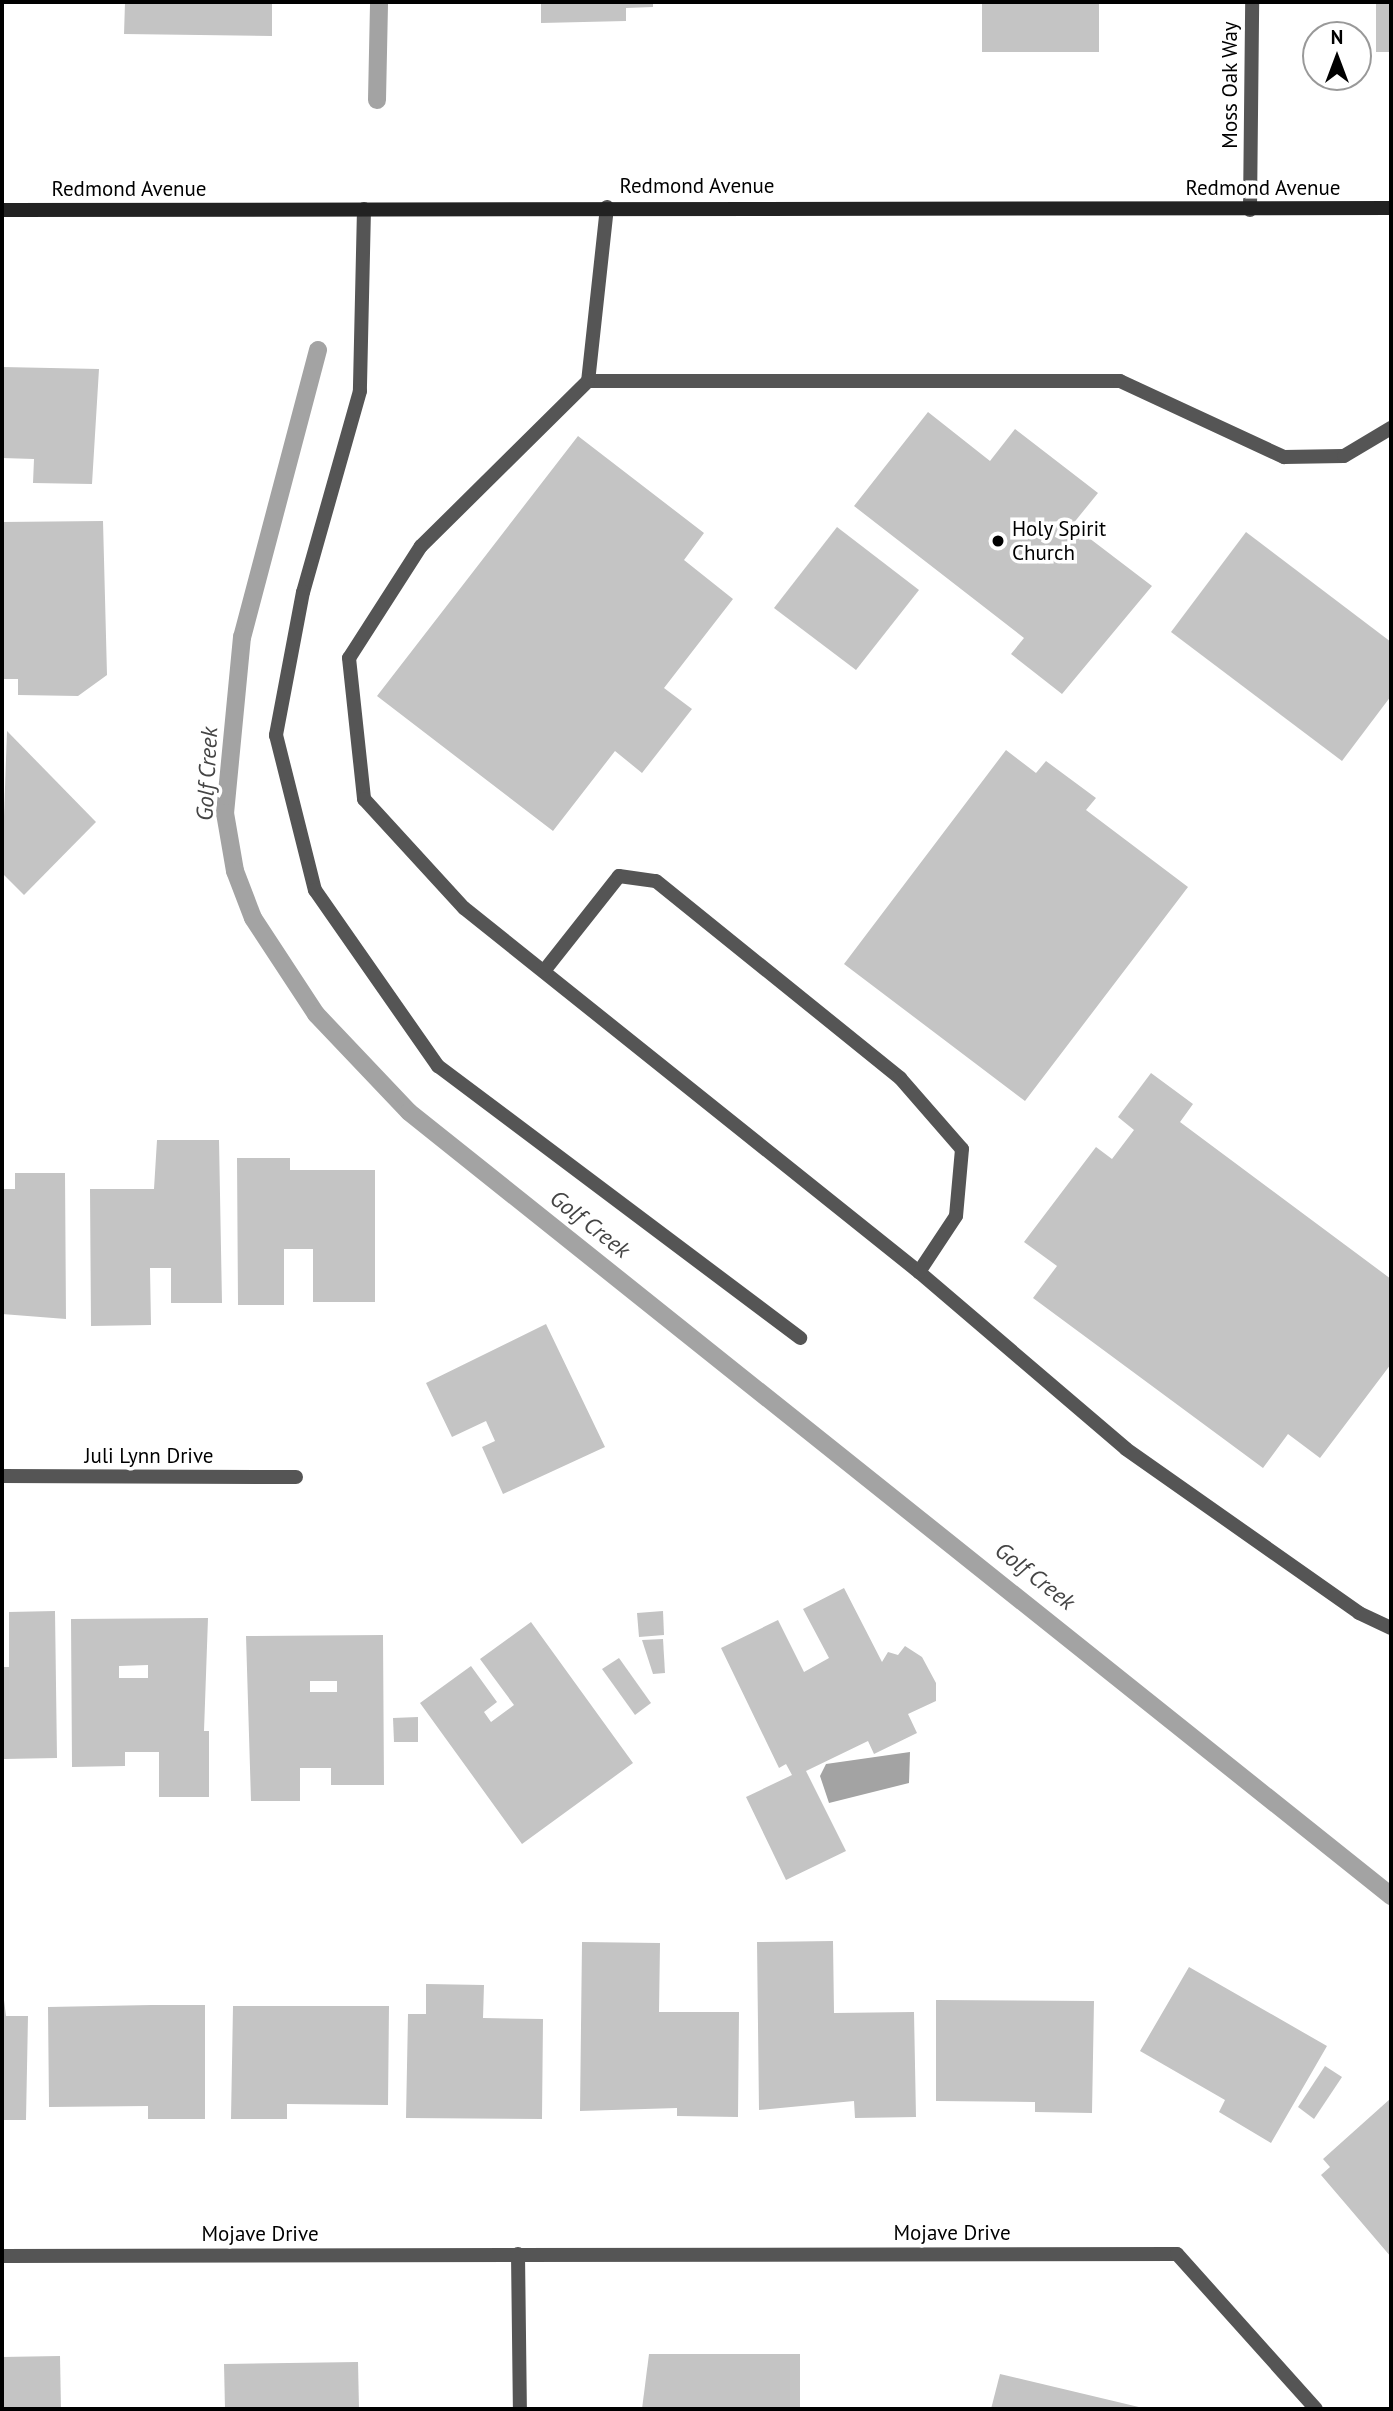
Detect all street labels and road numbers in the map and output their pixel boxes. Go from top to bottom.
street label: Moss Oak Way [1217,21,1243,149]
street label: Redmond Avenue [619,173,775,199]
street label: Redmond Avenue [1185,175,1341,201]
street label: Redmond Avenue [51,176,207,202]
street label: Juli Lynn Drive [84,1443,214,1469]
street label: Mojave Drive [893,2220,1011,2246]
street label: Mojave Drive [201,2221,319,2247]

